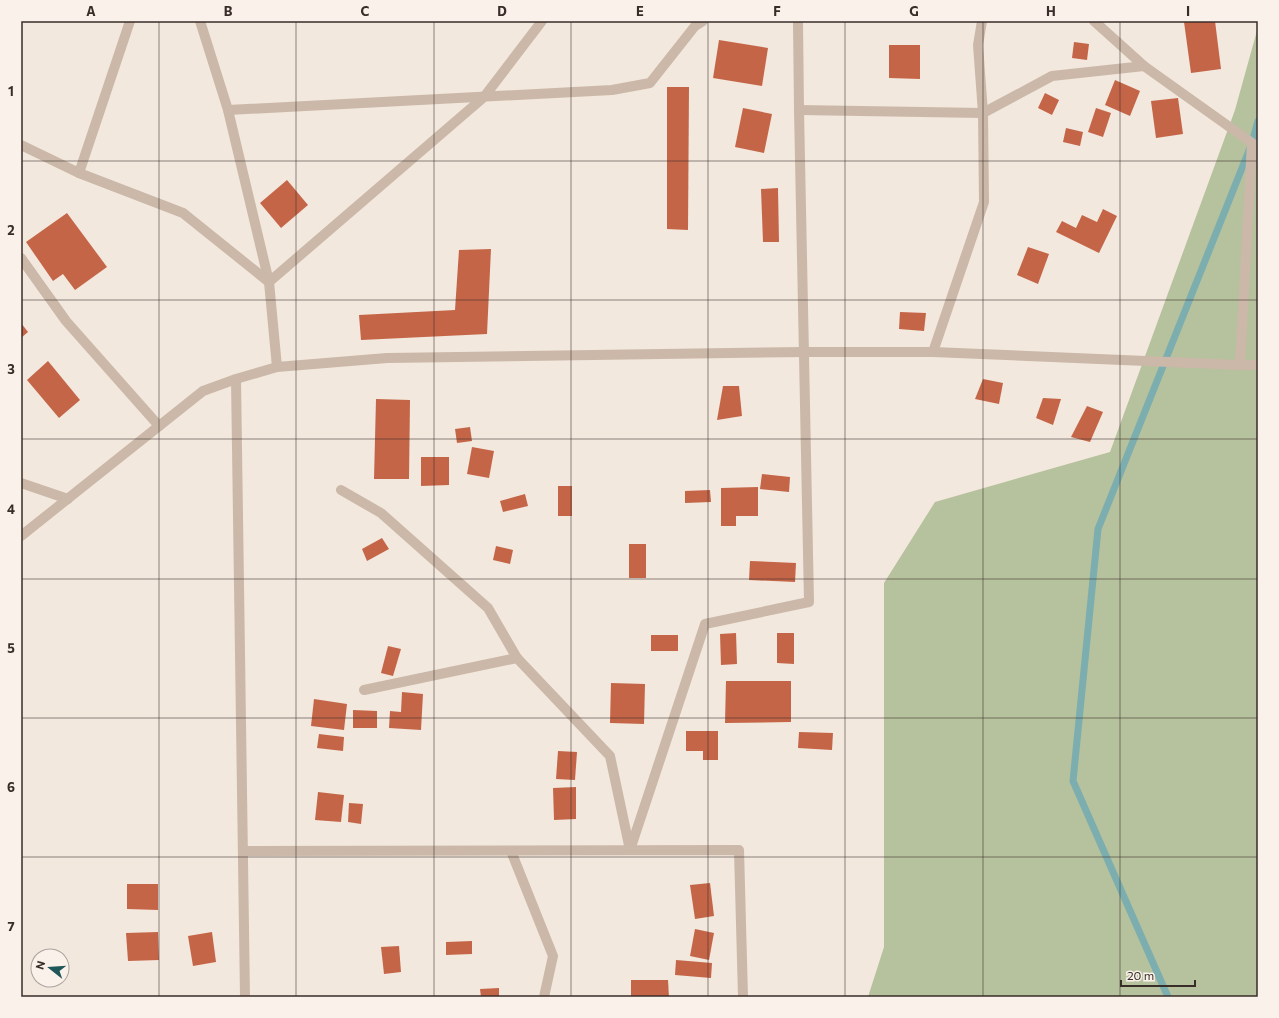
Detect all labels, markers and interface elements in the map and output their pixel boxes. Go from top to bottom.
text: A [86,3,96,19]
text: B [224,3,233,19]
text: C [361,3,370,19]
text: D [497,3,507,19]
text: E [636,3,644,19]
text: F [773,3,781,19]
text: G [909,3,919,19]
text: H [1046,3,1056,19]
text: I [1186,3,1190,19]
text: 1 [8,83,14,99]
text: 2 [7,222,15,238]
text: 3 [7,361,15,377]
text: 4 [7,501,15,517]
text: 5 [7,640,15,656]
text: 6 [7,779,15,795]
text: 7 [7,918,15,934]
north arrow [30,948,70,988]
text: N [33,959,47,971]
scale bar [1121,962,1195,988]
text: 20 m [1127,968,1154,982]

